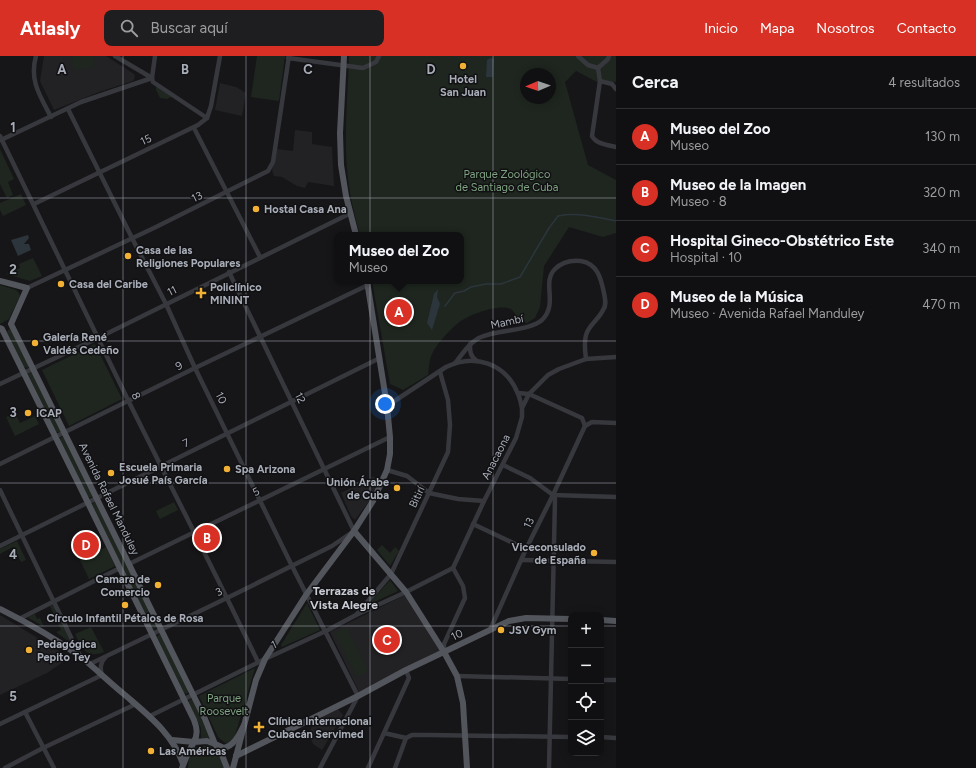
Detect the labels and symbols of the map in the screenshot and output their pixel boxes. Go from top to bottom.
marker: Hotel San Juan [458,61,468,71]
text: A [57,62,67,77]
text: B [181,62,189,77]
text: C [303,62,313,77]
text: D [426,62,436,77]
north arrow [520,68,556,104]
place label: Hotel San Juan [440,73,486,99]
text: 1 [10,120,16,135]
street label: 15 [138,132,154,148]
park label: Parque Zoológico de Santiago de Cuba [456,168,558,194]
street label: 13 [189,189,205,205]
place label: Hostal Casa Ana [264,203,347,216]
marker: Hostal Casa Ana [251,204,261,214]
place label: Casa de las Religiones Populares [136,244,240,270]
marker: Casa de las Religiones Populares [123,251,133,261]
text: 2 [9,262,17,277]
place label: Casa del Caribe [69,278,148,291]
marker: Casa del Caribe [56,279,66,289]
place label: Policlínico MININT [210,281,262,307]
street label: 11 [165,283,179,299]
marker: Policlínico MININT [195,287,207,299]
pin: A [386,297,412,327]
street label: Mambí [489,312,525,332]
place label: Galería René Valdés Cedeño [43,331,119,357]
marker: Galería René Valdés Cedeño [30,338,40,348]
street label: 9 [173,359,185,373]
street label: 8 [129,390,143,402]
street label: 10 [213,390,229,406]
street label: 12 [292,390,308,406]
your location [375,394,395,414]
text: 3 [9,405,17,420]
place label: ICAP [36,407,62,420]
marker: ICAP [23,408,33,418]
street label: Anacaona [479,432,513,482]
street label: 7 [180,436,192,450]
street label: Avenida Rafael Manduley [76,441,142,557]
place label: Escuela Primaria Josué País García [119,461,208,487]
place label: Spa Arizona [235,463,296,476]
marker: Spa Arizona [222,464,232,474]
marker: Escuela Primaria Josué País García [106,468,116,478]
place label: Unión Árabe de Cuba [326,475,389,502]
marker: Unión Árabe de Cuba [392,483,402,493]
street label: Bitirí [406,484,428,510]
street label: 5 [250,485,262,499]
street label: 13 [521,515,537,531]
pin: B [194,523,220,553]
pin: D [73,530,99,560]
place label: Viceconsulado de España [512,541,587,567]
text: 4 [9,547,17,562]
marker: Viceconsulado de España [589,548,599,558]
place label: Camara de Comercio [95,573,151,599]
marker: Camara de Comercio [153,580,163,590]
district label: Terrazas de Vista Alegre [310,584,378,612]
street label: 3 [213,585,225,599]
marker: Círculo Infantil Pétalos de Rosa [120,600,130,610]
place label: Círculo Infantil Pétalos de Rosa [47,612,204,625]
place label: JSV Gym [509,624,557,637]
pin: C [374,625,400,655]
marker: JSV Gym [496,625,506,635]
street label: 10 [449,627,465,643]
place label: Pedagógica Pepito Tey [37,638,97,664]
street label: 1 [269,638,279,652]
marker: Pedagógica Pepito Tey [24,645,34,655]
text: 5 [9,689,17,704]
park label: Parque Roosevelt [200,692,248,718]
place label: Clínica Internacional Cubacán Servimed [268,715,372,741]
marker: Clínica Internacional Cubacán Servimed [253,721,265,733]
place label: Las Américas [159,745,226,758]
marker: Las Américas [146,746,156,756]

